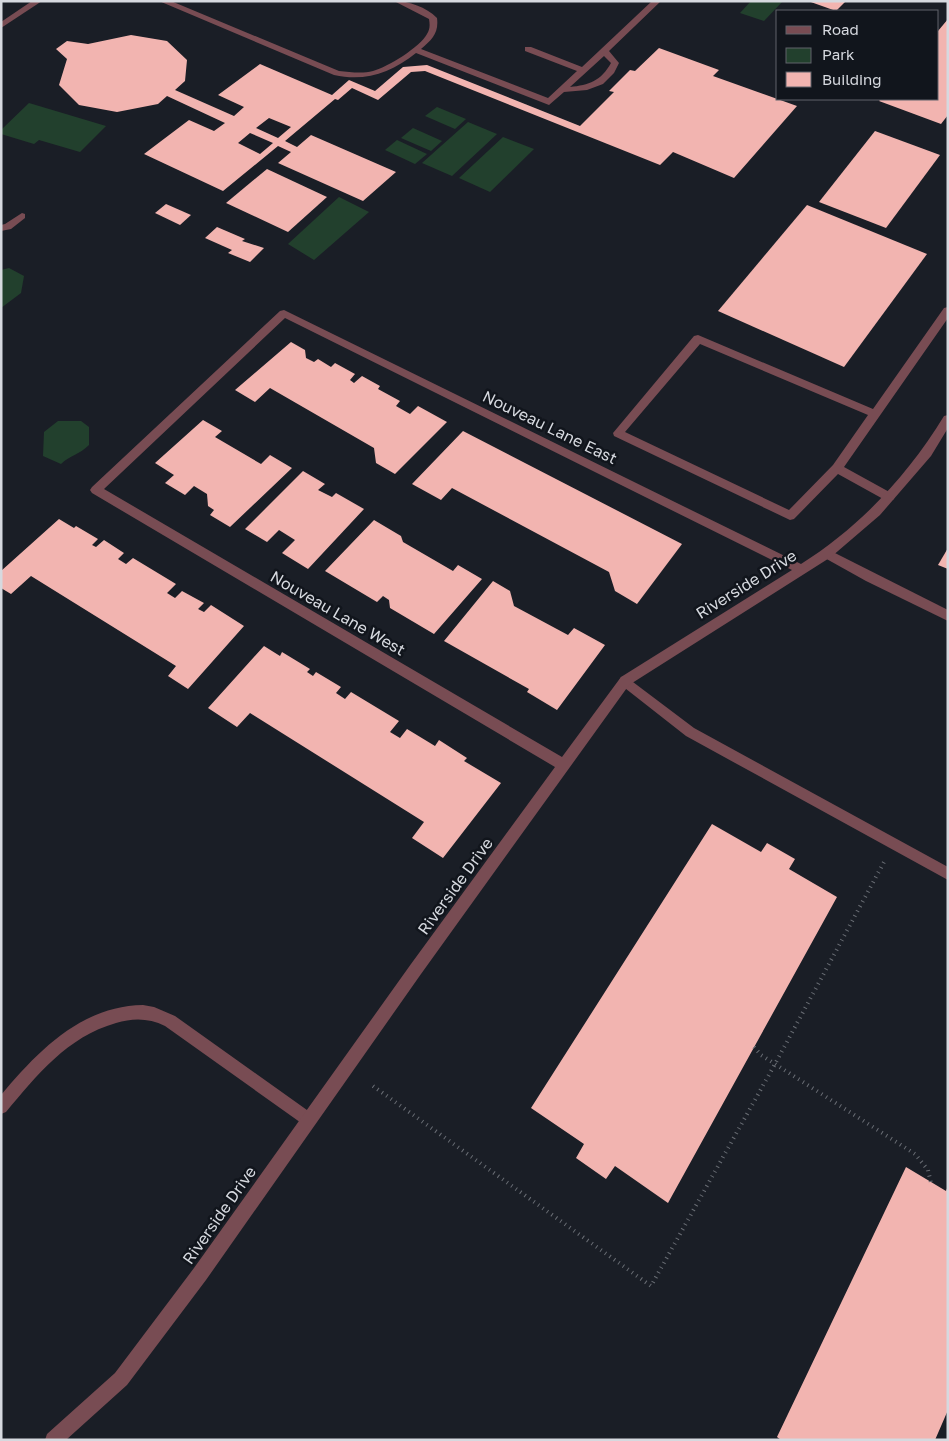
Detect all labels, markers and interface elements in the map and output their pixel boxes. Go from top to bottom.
legend [776,10,939,100]
text: Road [822,20,859,38]
text: Park [822,45,855,63]
text: Building [822,70,882,88]
street label: Nouveau Lane East [480,386,620,468]
street label: Riverside Drive [692,545,800,623]
street label: Nouveau Lane West [267,566,409,660]
street label: Riverside Drive [413,834,497,938]
street label: Riverside Drive [178,1162,260,1268]

